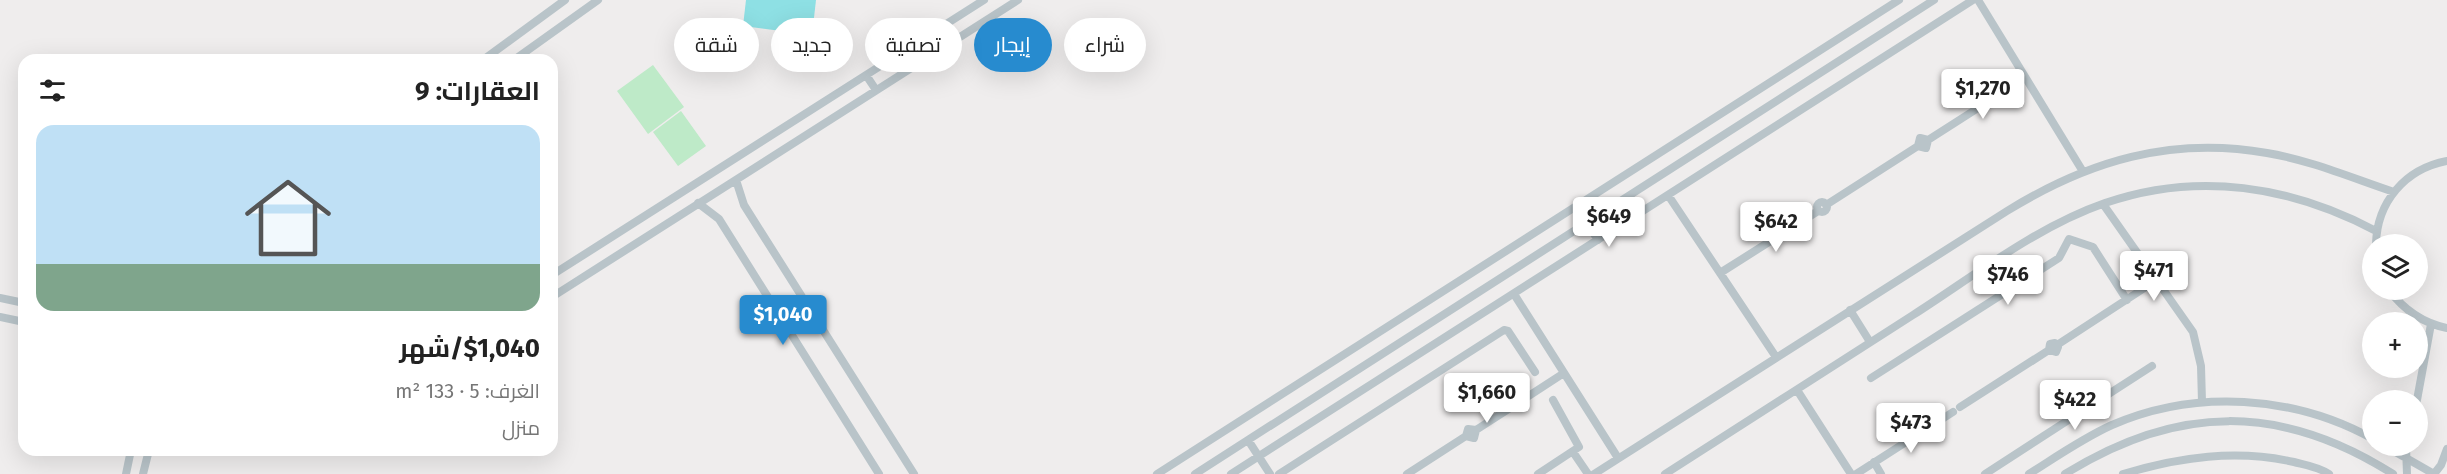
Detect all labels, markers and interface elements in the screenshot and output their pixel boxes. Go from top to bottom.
chip: شقة [674,18,759,72]
chip: جديد [771,18,853,72]
chip: تصفية [865,18,962,72]
chip: إيجار [974,18,1052,72]
chip: شراء [1064,18,1146,72]
pin: $1,270 [1934,69,2032,120]
icon: filters [36,74,69,107]
text: العقارات: 9 [415,76,540,107]
text: $1,270 [1955,76,2011,100]
icon: home [234,164,342,272]
pin: $649 [1573,197,1645,248]
pin: $642 [1740,202,1812,253]
text: $649 [1587,204,1631,228]
text: $642 [1754,209,1798,233]
map controls [2362,234,2428,456]
button: layers [2362,234,2428,300]
pin: $471 [2118,251,2190,302]
pin: $746 [1972,255,2044,306]
text: $471 [2134,258,2174,282]
text: $746 [1987,262,2029,286]
pin: $1,040 [734,295,832,346]
text: $1,040 [754,302,812,326]
button: + [2362,312,2428,378]
text: $1,040/شهر [399,333,540,364]
pin: $1,660 [1438,373,1536,424]
text: الغرف: 5 · 133 m² [395,379,540,403]
text: $1,660 [1458,380,1516,404]
pin: $422 [2039,380,2111,431]
text: $422 [2054,387,2096,411]
button: − [2362,390,2428,456]
pin: $473 [1875,403,1947,454]
text: $473 [1890,410,1932,434]
text: منزل [502,416,540,440]

